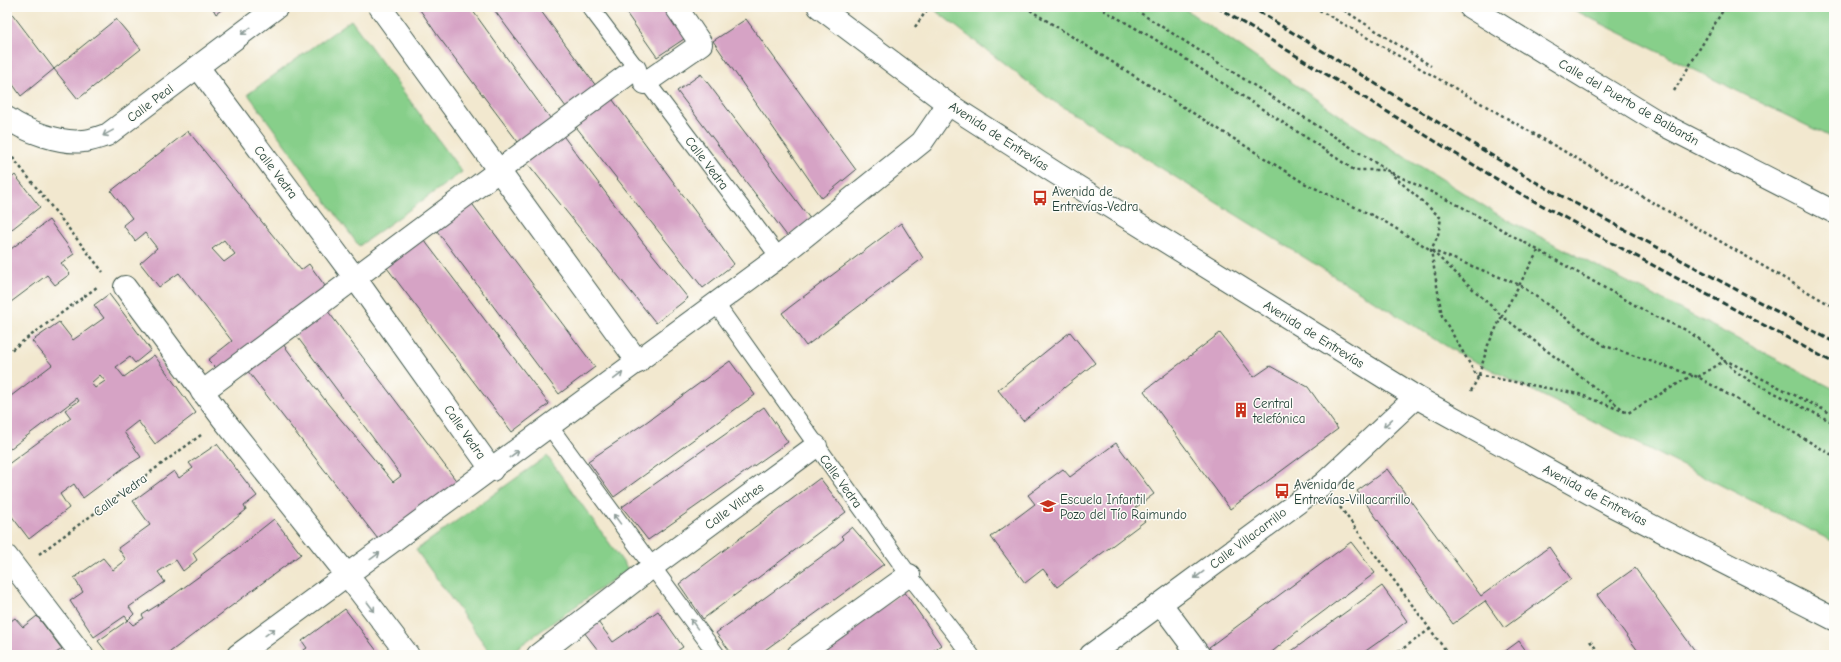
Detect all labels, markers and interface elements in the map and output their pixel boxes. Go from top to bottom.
one-way arrow [241,26,252,35]
street label: Calle del Puerto de Balbarán [1556,56,1702,148]
street label: Calle Peal [124,81,176,125]
street label: Avenida de Entrevías [946,98,1052,174]
one-way arrow [102,129,114,137]
street label: Calle Vedra [682,134,732,192]
street label: Calle Vedra [251,143,301,201]
place label: Avenida de Entrevías-Vedra [1052,184,1139,214]
bus stop icon: Avenida de Entrevías-Vedra [1031,189,1049,207]
street label: Avenida de Entrevías [1261,297,1367,371]
one-way arrow [612,372,623,380]
place label: Central telefónica [1252,396,1305,426]
building icon: Central telefónica [1232,401,1250,419]
street label: Calle Vedra [441,402,489,462]
one-way arrow [1383,419,1393,428]
one-way arrow [508,449,519,458]
street label: Calle Vedra [817,451,865,511]
street label: Avenida de Entrevías [1540,461,1650,529]
street label: Calle Vedra [90,471,150,519]
place label: Avenida de Entrevías-Villacarrillo [1294,477,1411,507]
street label: Calle Vilches [702,480,766,532]
bus stop icon: Avenida de Entrevías-Villacarrillo [1273,482,1291,500]
place label: Escuela Infantil Pozo del Tío Raimundo [1060,492,1187,522]
school or university icon: Escuela Infantil Pozo del Tío Raimundo [1039,497,1057,515]
street label: Calle Villacarrillo [1207,504,1289,572]
one-way arrow [613,513,621,524]
one-way arrow [369,552,380,560]
one-way arrow [1194,571,1205,579]
one-way arrow [367,601,376,612]
one-way arrow [690,618,698,629]
one-way arrow [264,628,275,636]

